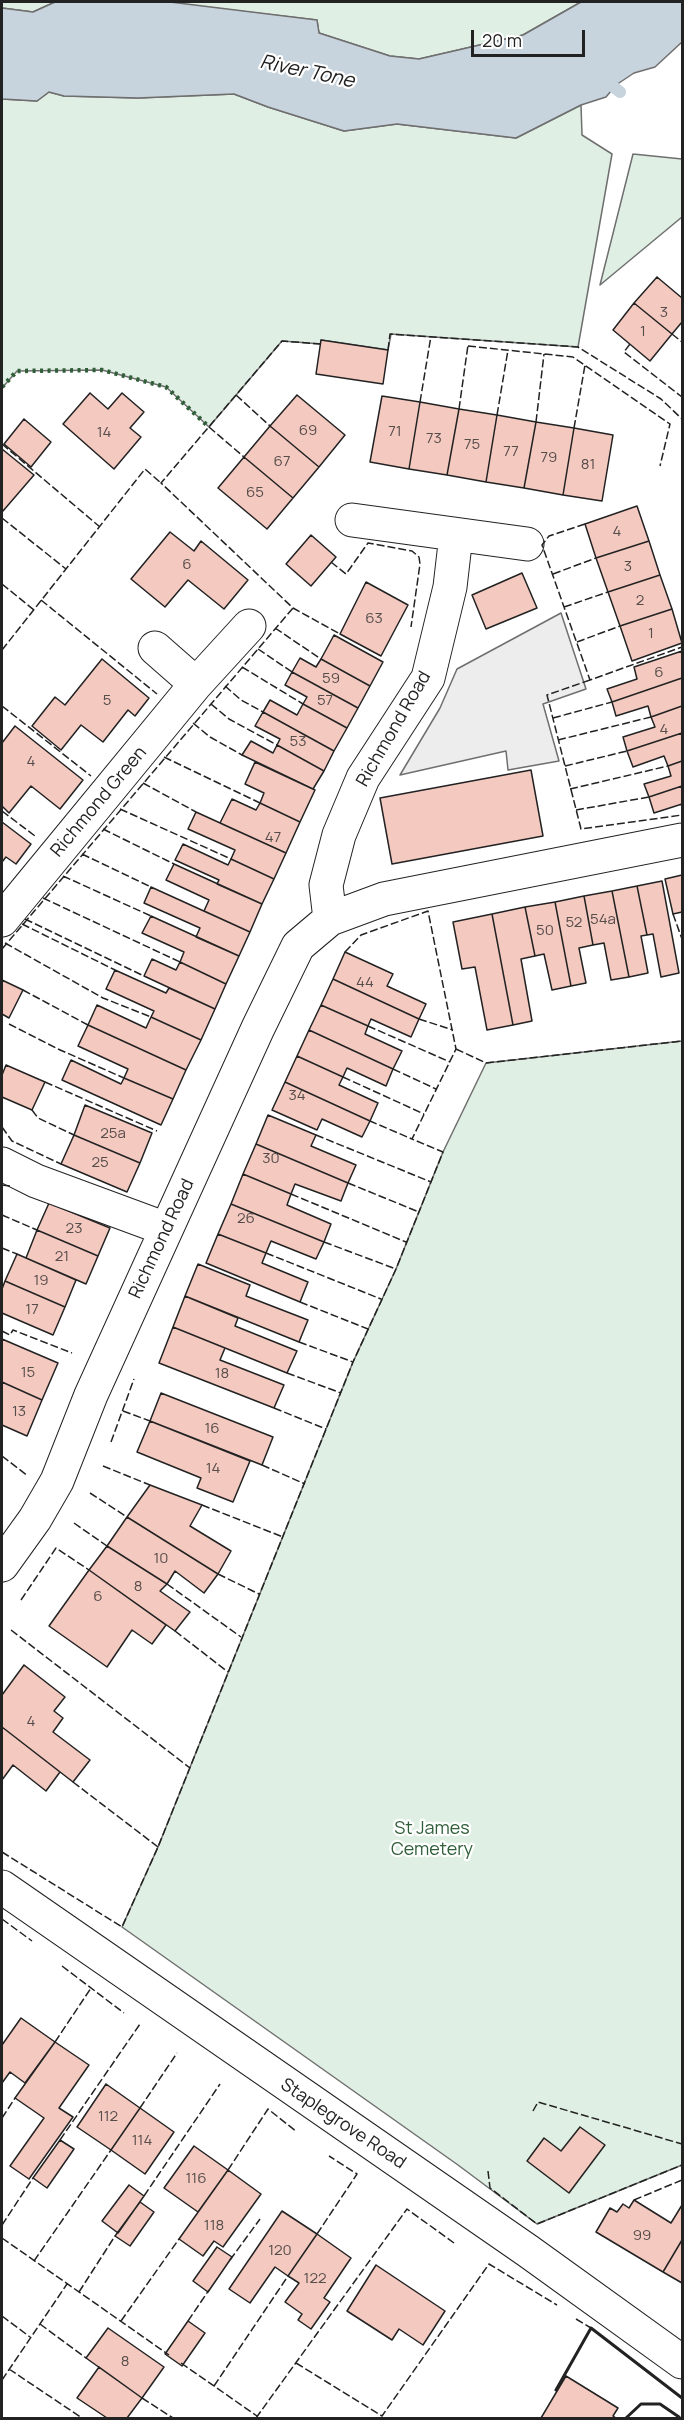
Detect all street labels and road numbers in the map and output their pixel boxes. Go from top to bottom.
street label: Richmond Road [352,667,436,791]
street label: Richmond Green [47,742,151,862]
street label: Richmond Road [125,1176,199,1302]
street label: Staplegrove Road [276,2074,410,2174]

